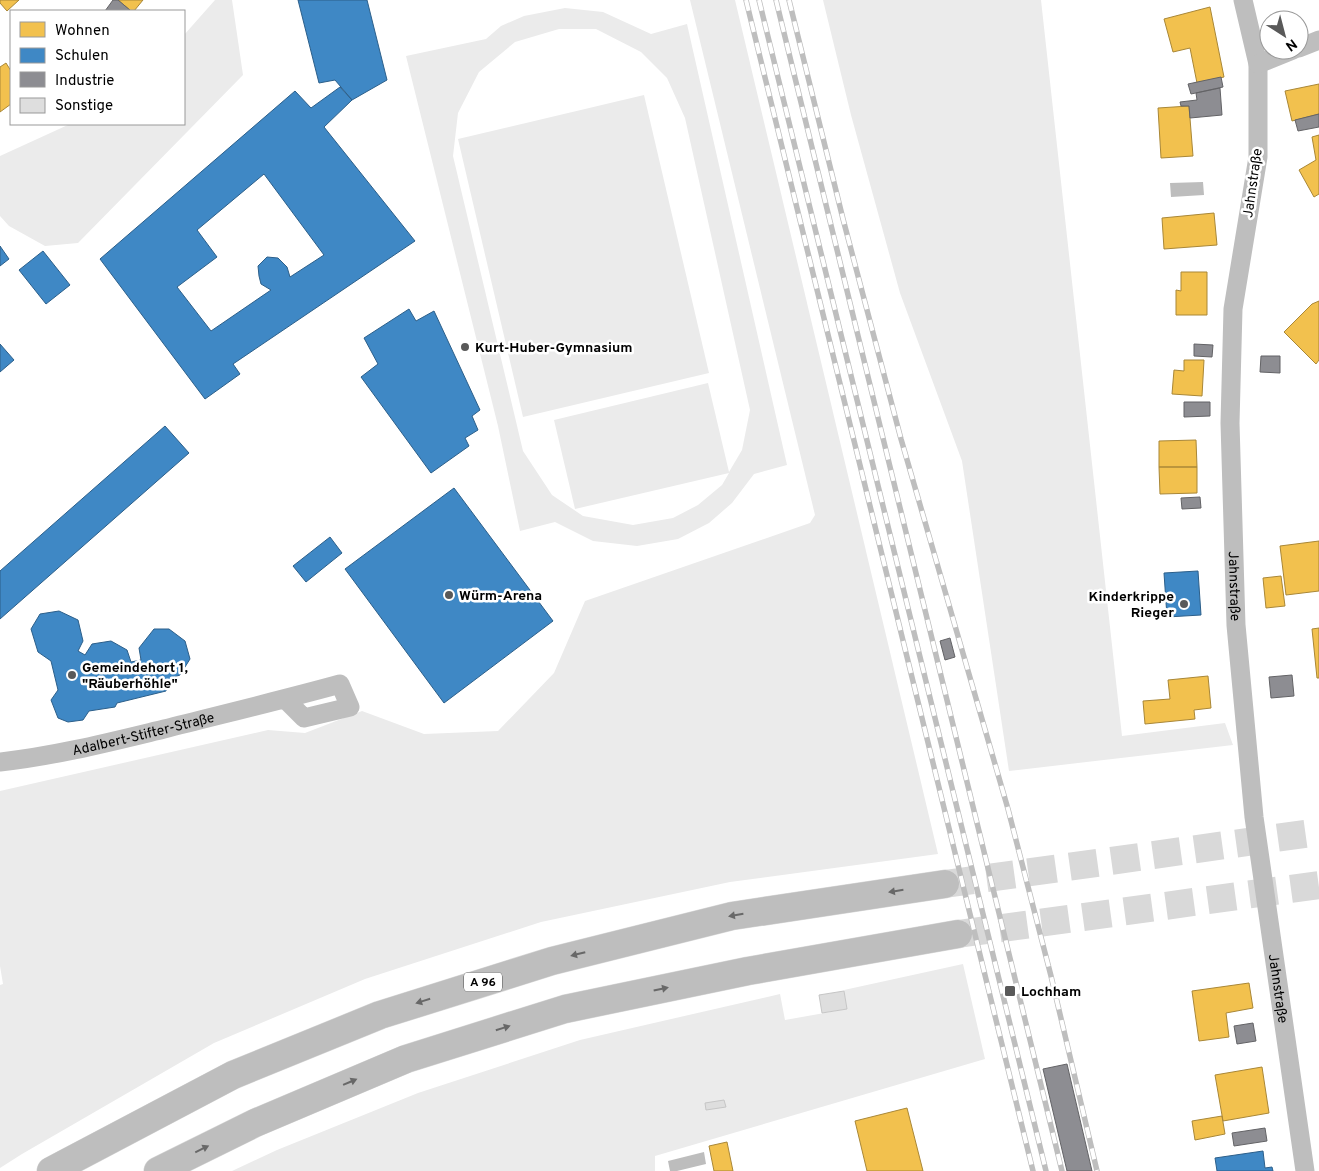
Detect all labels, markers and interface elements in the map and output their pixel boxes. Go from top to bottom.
legend [10,10,185,125]
north arrow [1259,10,1309,60]
text: Wohnen [55,22,110,41]
text: N [1282,34,1300,54]
text: Schulen [55,47,109,66]
text: Industrie [55,72,114,91]
text: Sonstige [55,97,113,116]
street label: Jahnstraße [1240,147,1267,219]
place label: Kurt-Huber-Gymnasium [475,340,633,357]
marker: Kurt-Huber-Gymnasium [459,341,471,353]
street label: Jahnstraße [1224,551,1243,621]
place label: Würm-Arena [459,588,542,605]
marker: Würm-Arena [443,589,455,601]
place label: Kinderkrippe Rieger [1089,589,1174,622]
marker: Kinderkrippe Rieger [1178,598,1190,610]
place label: Gemeindehort 1, "Räuberhöhle" [82,660,188,693]
marker: Gemeindehort 1, "Räuberhöhle" [66,669,78,681]
street label: Adalbert-Stifter-Straße [71,710,216,760]
one-way arrow [888,887,904,895]
one-way arrow [727,912,743,920]
one-way arrow [571,950,586,958]
street label: Jahnstraße [1264,953,1291,1025]
road number: A 96 [464,972,502,992]
marker: Lochham [1003,984,1017,998]
place label: Lochham [1021,984,1081,1001]
one-way arrow [653,985,668,993]
one-way arrow [415,998,430,1006]
one-way arrow [496,1024,511,1032]
one-way arrow [343,1078,357,1086]
one-way arrow [195,1145,209,1153]

